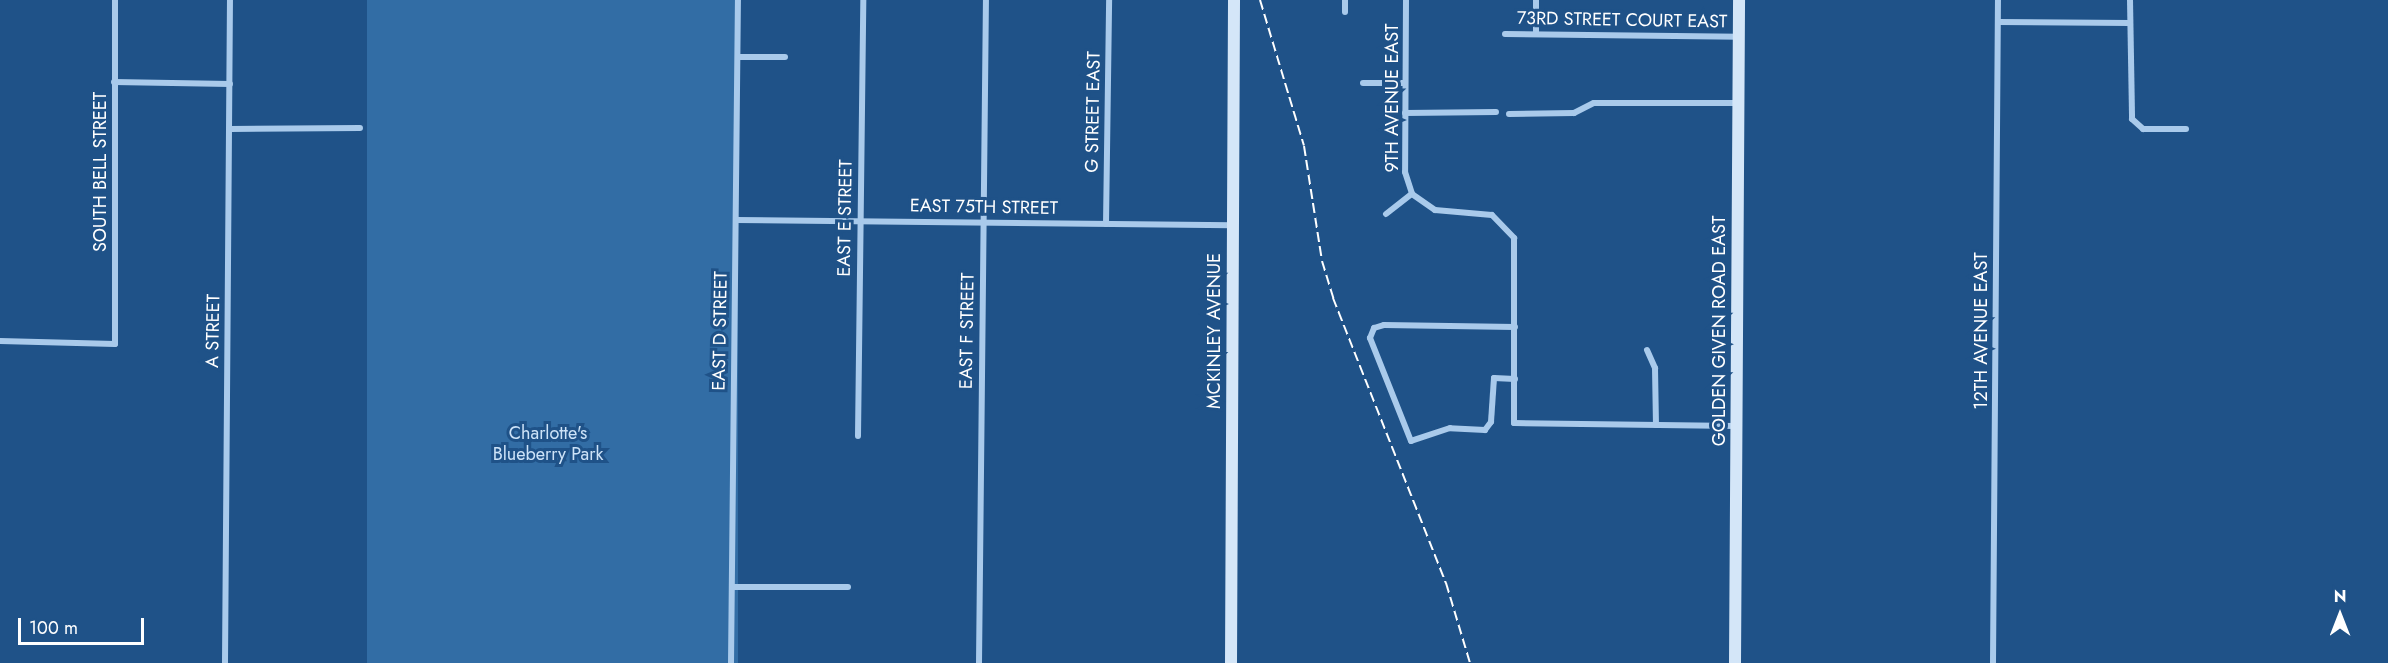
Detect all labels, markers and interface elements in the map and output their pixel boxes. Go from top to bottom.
street label: 73RD STREET COURT EAST [1517,7,1727,33]
street label: 9TH AVENUE EAST [1381,24,1403,172]
street label: G STREET EAST [1081,51,1105,173]
street label: SOUTH BELL STREET [89,92,111,252]
street label: EAST E STREET [833,159,857,277]
street label: EAST 75TH STREET [910,195,1058,219]
street label: GOLDEN GIVEN ROAD EAST [1708,216,1730,446]
street label: 12TH AVENUE EAST [1970,252,1992,410]
street label: MCKINLEY AVENUE [1203,253,1225,409]
street label: EAST D STREET [708,271,732,391]
street label: EAST F STREET [955,273,979,389]
street label: A STREET [202,294,224,368]
park label: Charlotte's Blueberry Park [493,423,603,466]
north arrow [2310,585,2370,645]
text: N [2334,585,2346,608]
scale bar [21,606,147,644]
text: 100 m [29,615,78,641]

